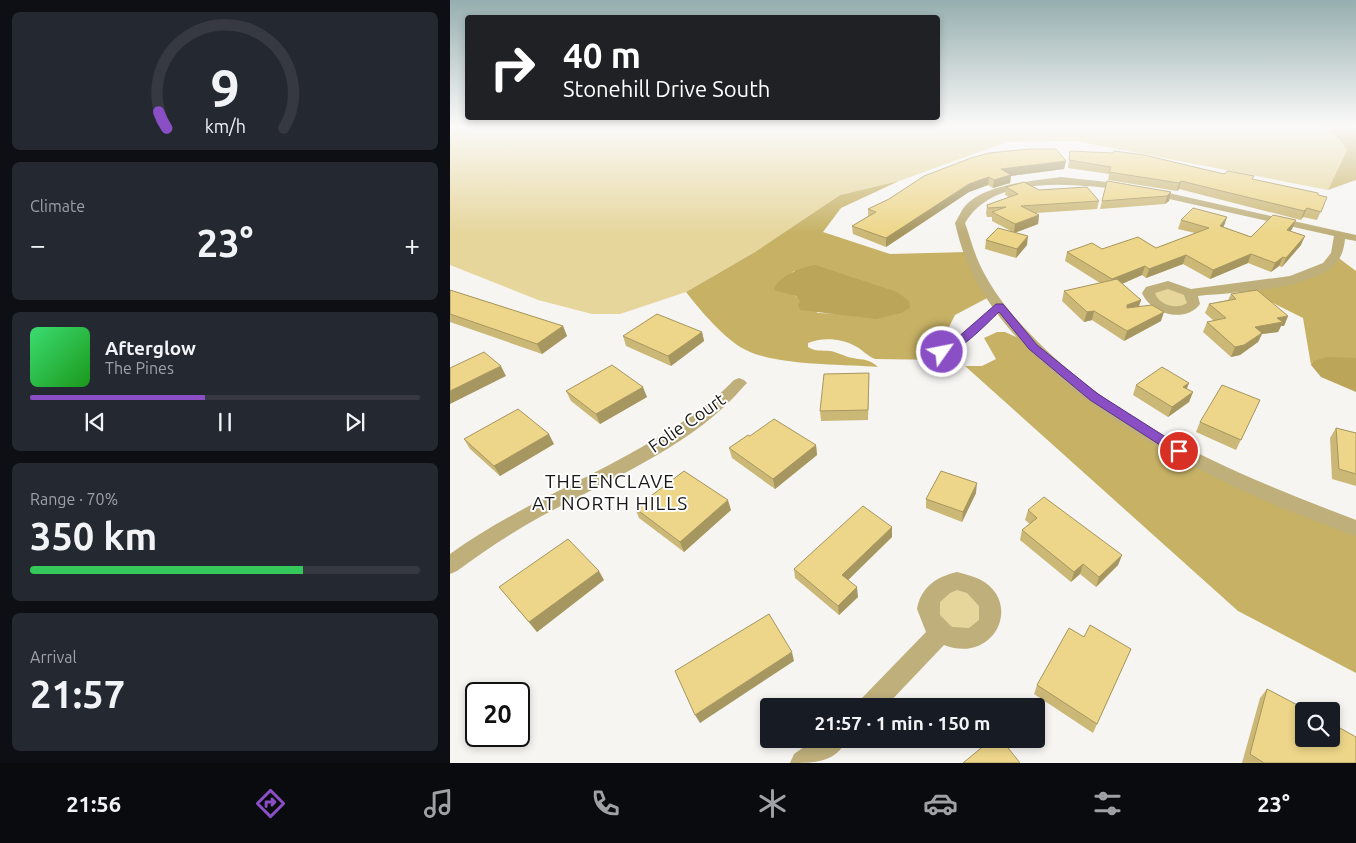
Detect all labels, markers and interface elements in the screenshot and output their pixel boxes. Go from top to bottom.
icon: right [480,35,545,100]
text: 40 m [563,35,641,75]
text: 9 [210,59,240,117]
text: Stonehill Drive South [563,76,770,101]
text: km/h [204,116,246,136]
text: Climate [30,197,85,215]
text: 23° [197,222,253,264]
text: − [30,229,46,260]
text: + [404,229,420,260]
position arrow [915,325,967,377]
text: Afterglow [105,337,196,359]
text: The Pines [105,359,174,377]
street label: Folie Court [644,389,729,456]
icon: previous [81,408,109,436]
icon: pause [211,408,239,436]
icon: next [341,408,369,436]
pin [1158,430,1200,472]
icon: arrive [1165,437,1193,465]
district label: THE ENCLAVE AT NORTH HILLS [532,470,688,514]
text: Range · 70% [30,490,118,508]
text: 350 km [30,515,157,557]
text: Arrival [30,648,77,666]
text: 21:57 [30,673,125,715]
speed limit sign: 20 [465,682,530,747]
map controls [1295,702,1340,747]
button: search [1295,702,1340,747]
text: 21:57 · 1 min · 150 m [815,712,990,734]
icon: directions [253,786,288,821]
icon: music [421,786,456,821]
icon: phone [588,786,623,821]
icon: climate [755,786,790,821]
icon: car [923,786,958,821]
icon: filters [1090,786,1125,821]
text: 21:56 [66,791,121,816]
text: 23° [1257,791,1290,816]

